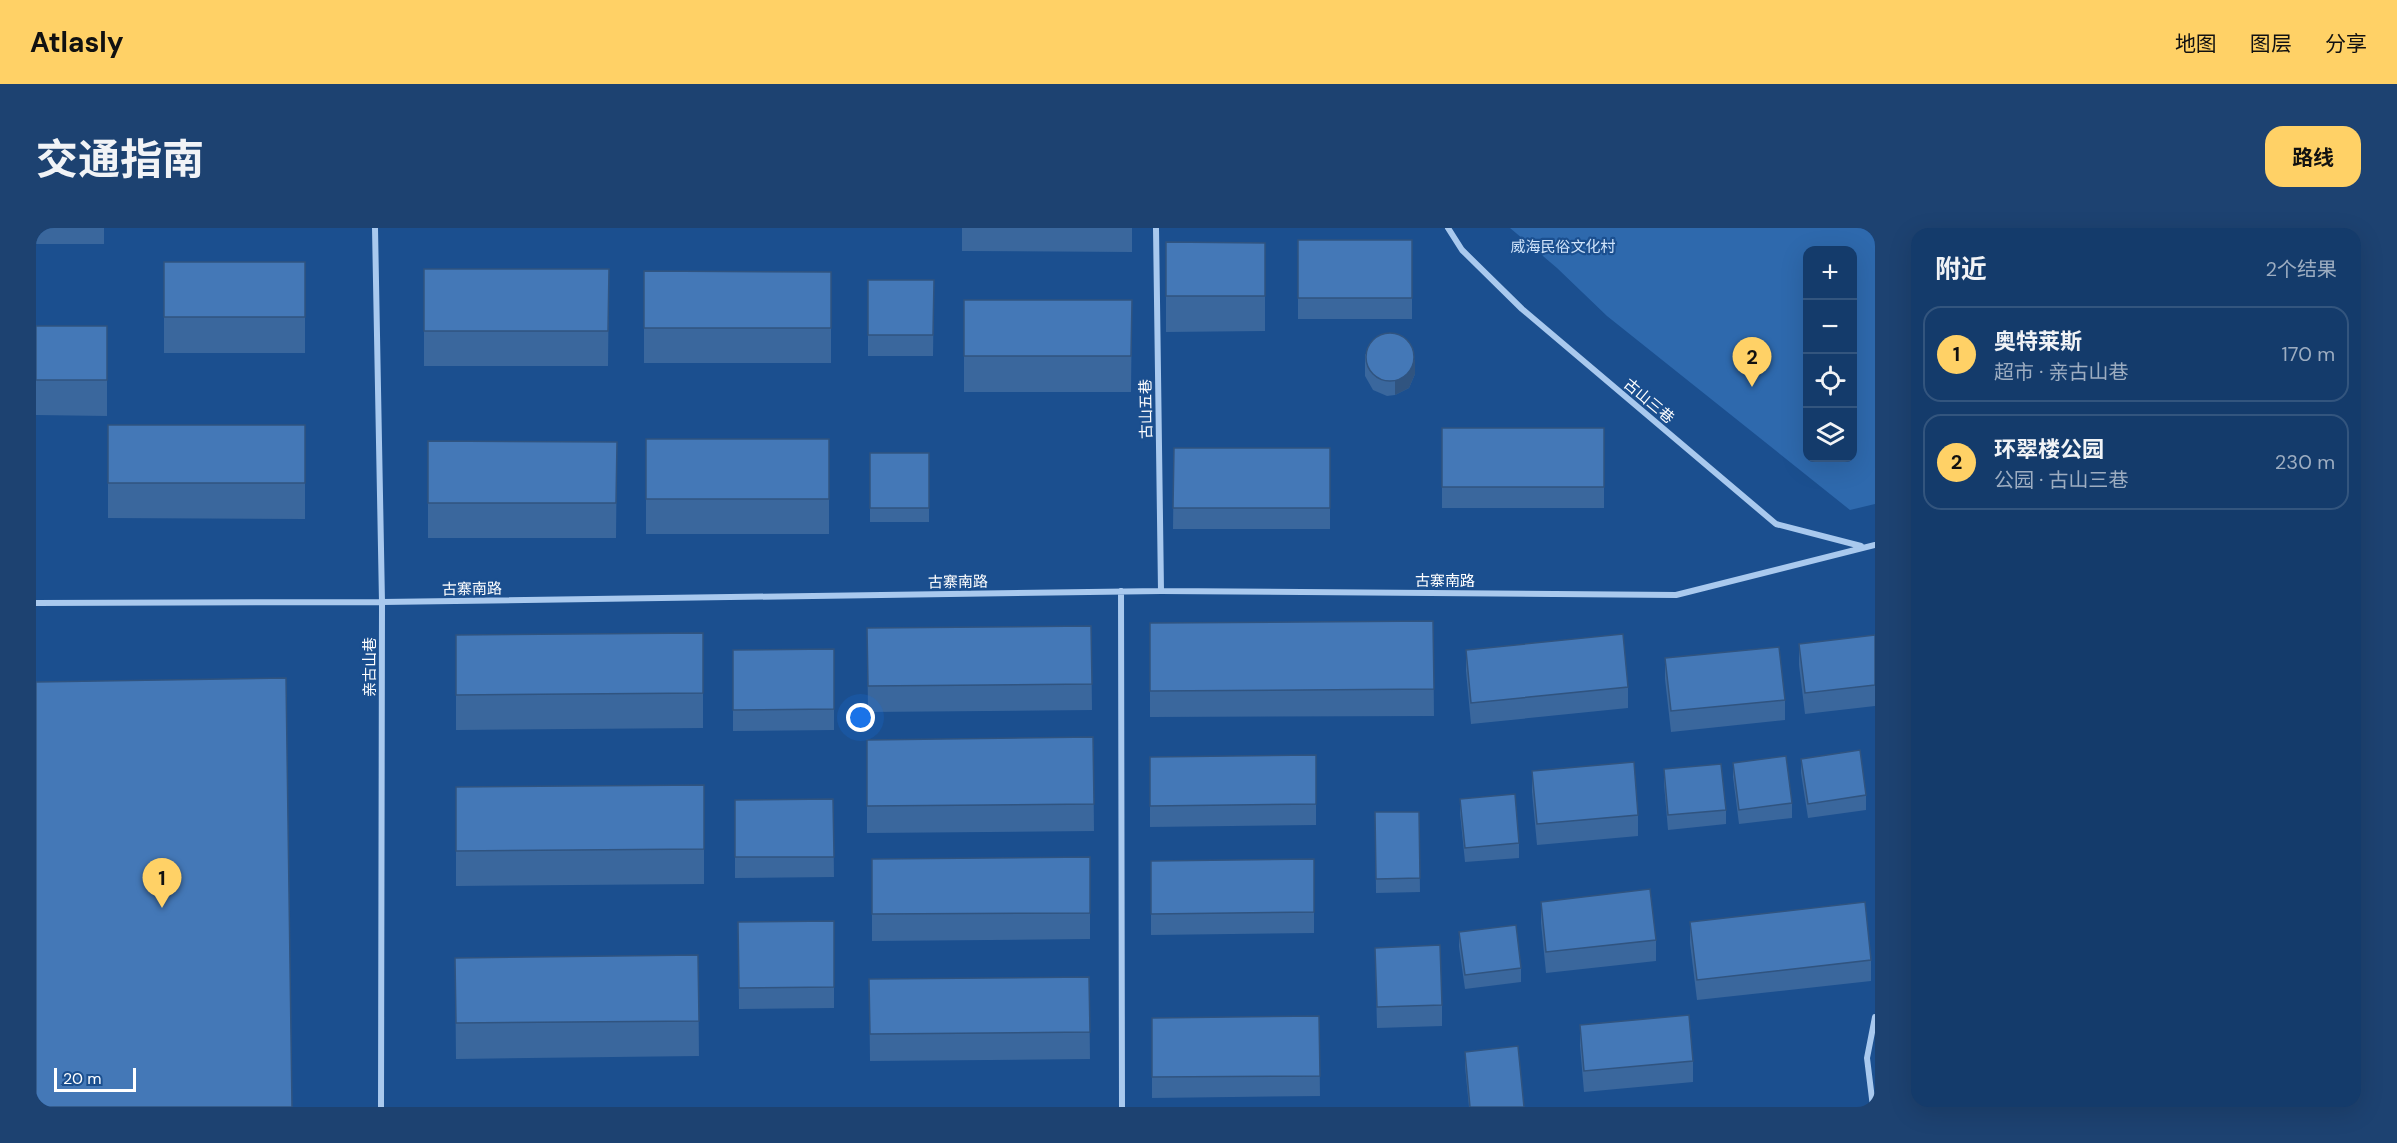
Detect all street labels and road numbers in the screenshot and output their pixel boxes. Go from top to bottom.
street label: 古山三巷 [1620,374,1678,428]
street label: 古山五巷 [1135,379,1157,439]
street label: 古寨南路 [928,571,988,593]
street label: 古寨南路 [1415,571,1475,591]
street label: 古寨南路 [442,578,502,600]
street label: 亲古山巷 [360,637,380,697]

